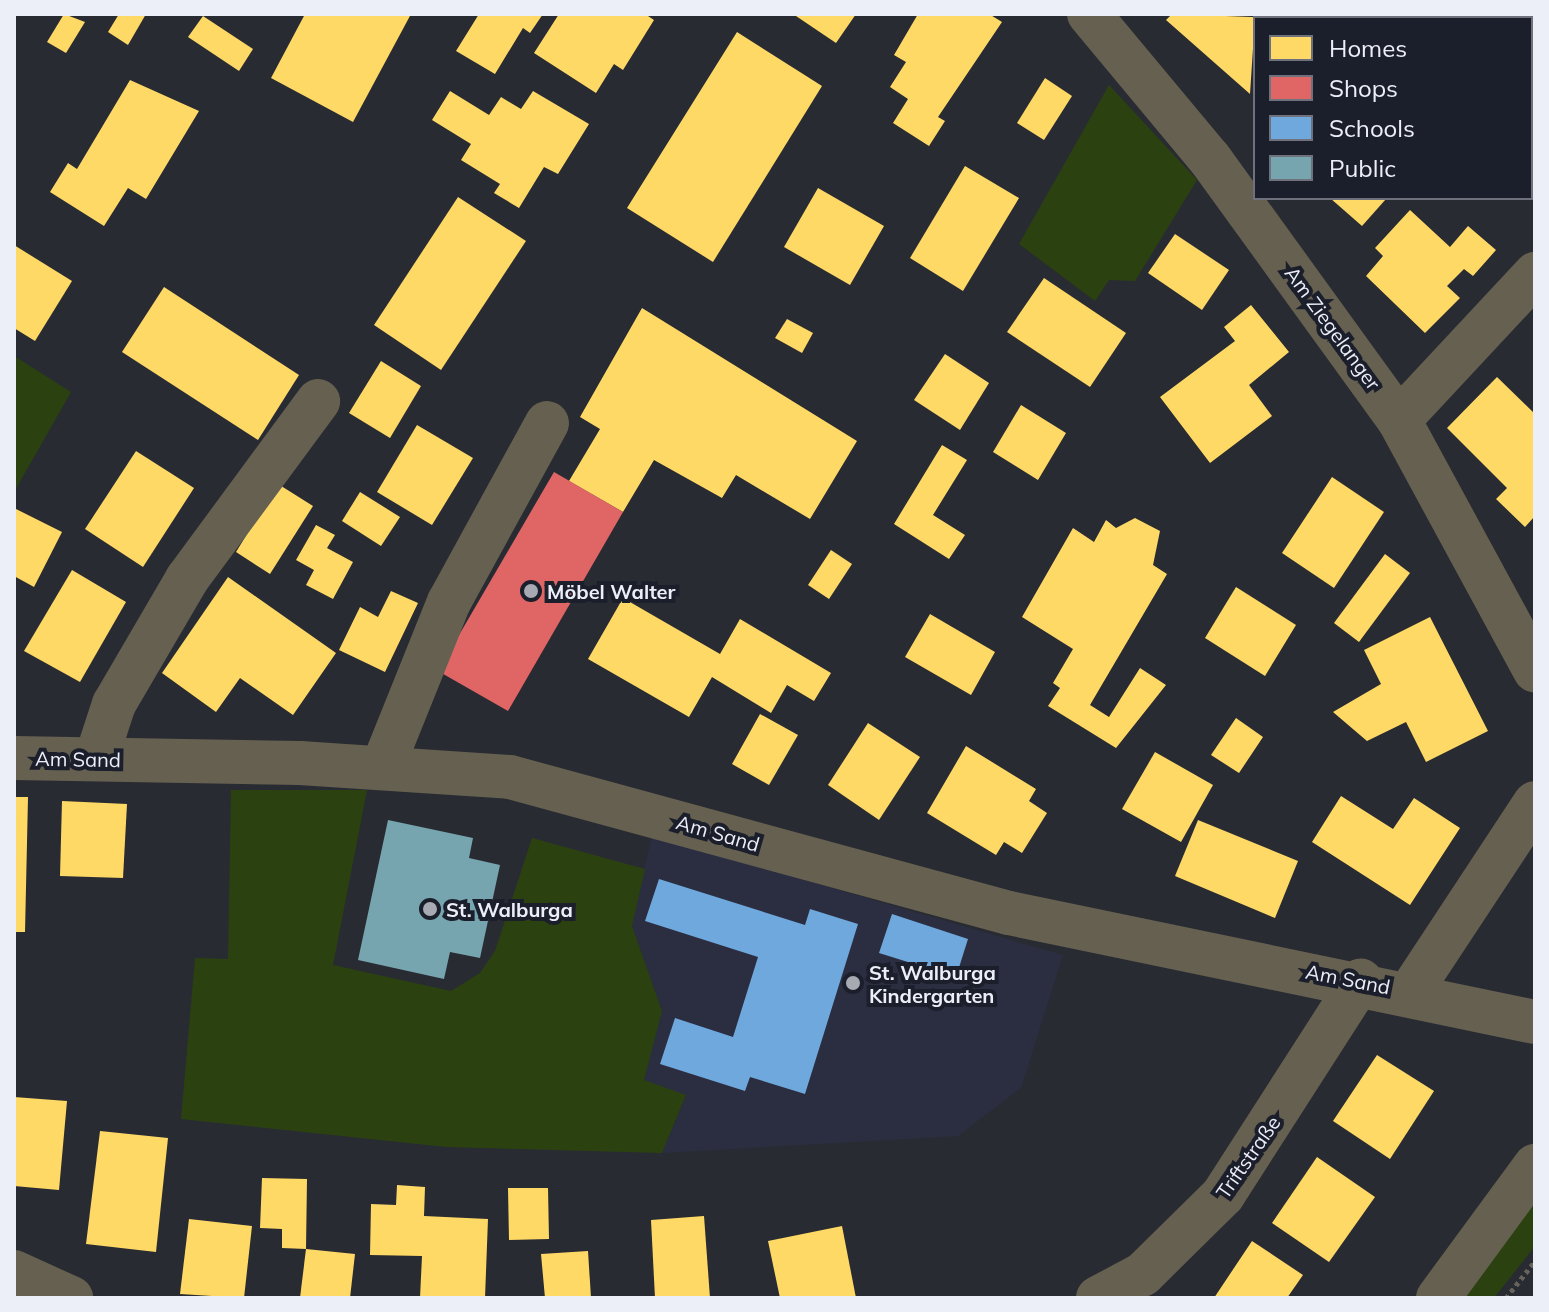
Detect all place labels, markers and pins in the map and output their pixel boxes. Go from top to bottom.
place label: Möbel Walter [547,579,675,603]
marker: Möbel Walter [522,582,540,600]
place label: St. Walburga [446,897,573,921]
marker: St. Walburga [421,900,439,918]
place label: St. Walburga Kindergarten [869,960,996,1007]
marker: St. Walburga Kindergarten [844,974,862,992]

